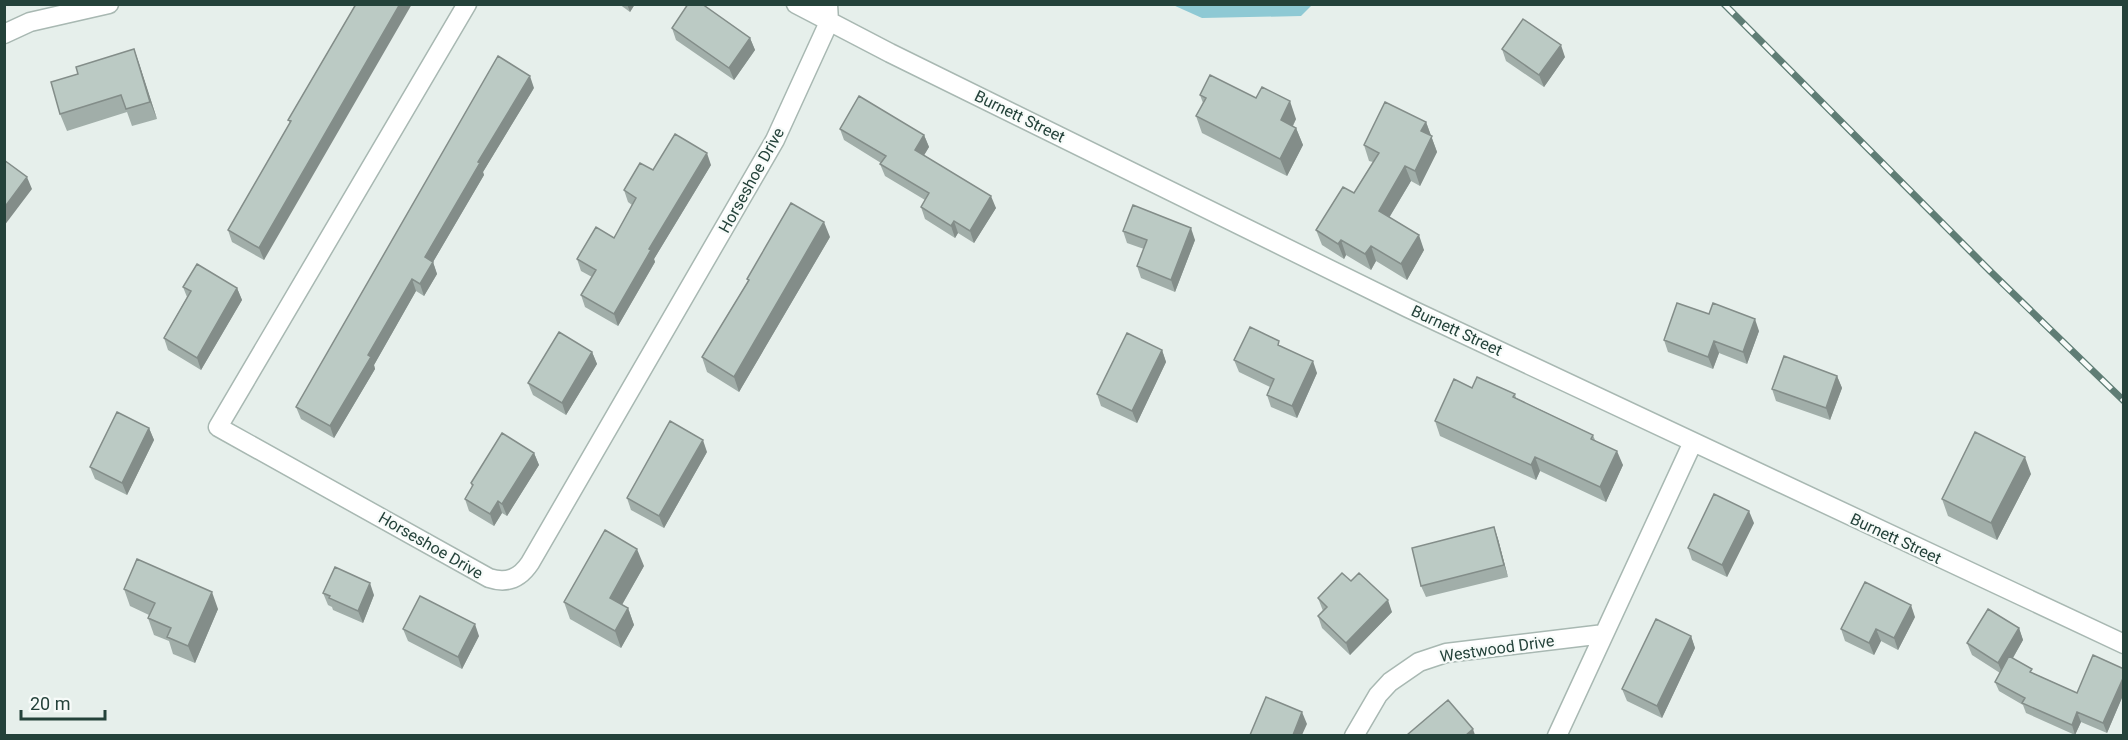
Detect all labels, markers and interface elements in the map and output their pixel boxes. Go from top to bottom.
street label: Burnett Street [971,86,1068,147]
street label: Horseshoe Drive [715,124,788,236]
street label: Burnett Street [1408,301,1505,360]
street label: Horseshoe Drive [375,508,486,583]
street label: Burnett Street [1847,509,1944,568]
street label: Westwood Drive [1439,631,1555,666]
scale bar [21,683,105,721]
text: 20 m [30,693,70,714]

